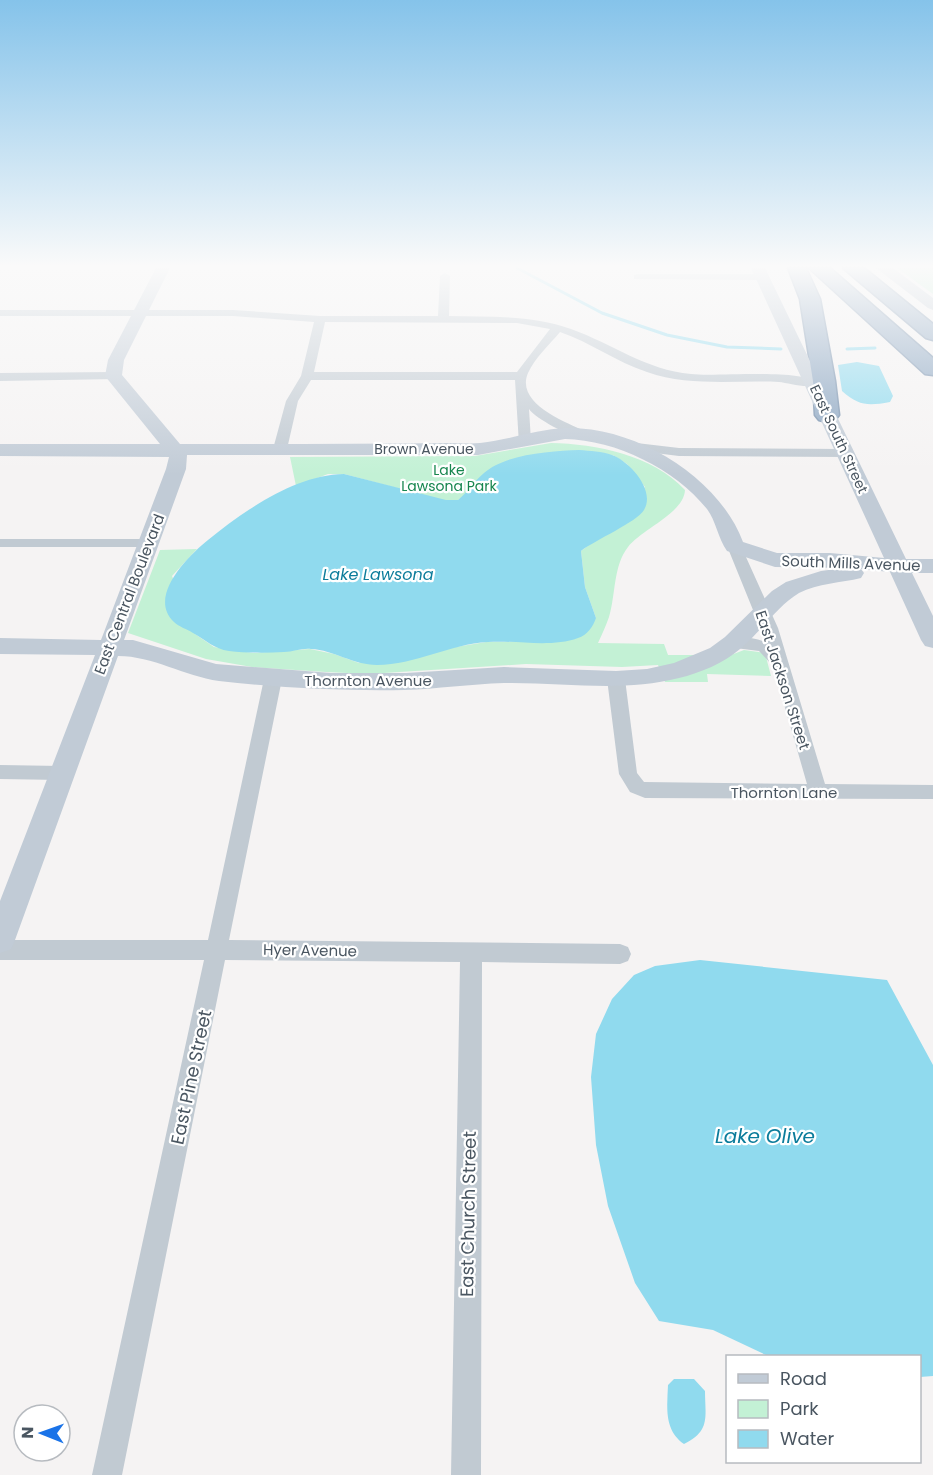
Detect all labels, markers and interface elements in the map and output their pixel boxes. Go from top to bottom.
street label: East South Street [805,381,873,497]
street label: Brown Avenue [374,439,474,459]
park label: Lake Lawsona Park [401,460,497,496]
street label: East Central Boulevard [89,511,169,677]
street label: South Mills Avenue [781,550,921,576]
water label: Lake Lawsona [322,563,434,586]
street label: East Jackson Street [751,608,815,752]
street label: Thornton Avenue [304,670,432,691]
street label: Thornton Lane [731,782,837,803]
street label: Hyer Avenue [263,939,357,961]
street label: East Pine Street [165,1007,217,1147]
water label: Lake Olive [715,1122,815,1150]
street label: East Church Street [454,1131,482,1297]
legend [726,1355,921,1463]
text: Road [780,1366,827,1391]
text: Park [780,1396,819,1421]
north arrow [12,1403,72,1463]
text: Water [780,1426,834,1451]
text: N [16,1427,39,1439]

